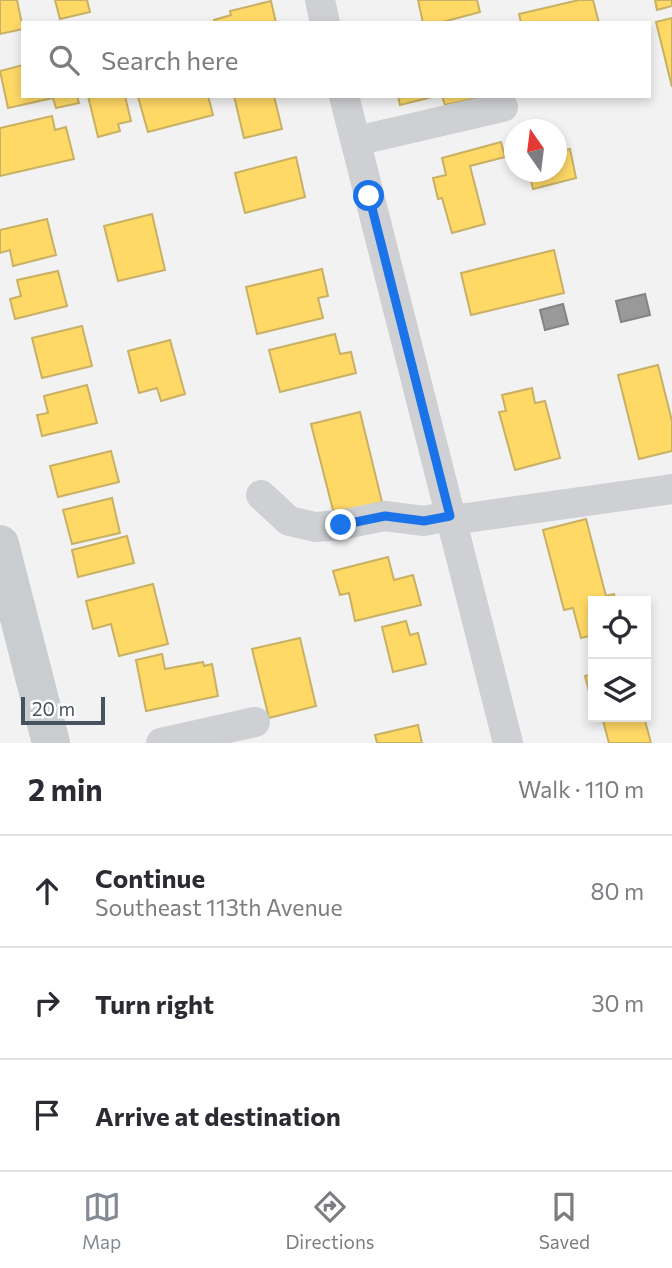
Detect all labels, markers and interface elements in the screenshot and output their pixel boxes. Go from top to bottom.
search box [21,21,651,98]
icon: search [45,41,83,79]
text: Search here [101,44,239,75]
north arrow [504,119,567,182]
route start [353,180,384,211]
route end [325,509,356,540]
map controls [588,596,651,722]
button: locate [588,596,651,659]
button: layers [588,659,651,722]
scale bar [21,694,105,726]
text: 20 m [32,697,75,720]
text: 2 min [28,770,103,807]
text: Walk · 110 m [518,775,644,803]
text: Continue [95,862,205,893]
icon: ahead [28,872,66,910]
text: 80 m [591,877,644,905]
text: Southeast 113th Avenue [95,893,343,921]
icon: right [28,984,66,1022]
text: Turn right [95,988,214,1019]
text: 30 m [591,989,644,1017]
icon: arrive [28,1096,66,1134]
text: Arrive at destination [95,1100,341,1131]
tab: Map [82,1188,121,1253]
tab: Directions [285,1188,375,1253]
tab: Saved [539,1188,590,1253]

